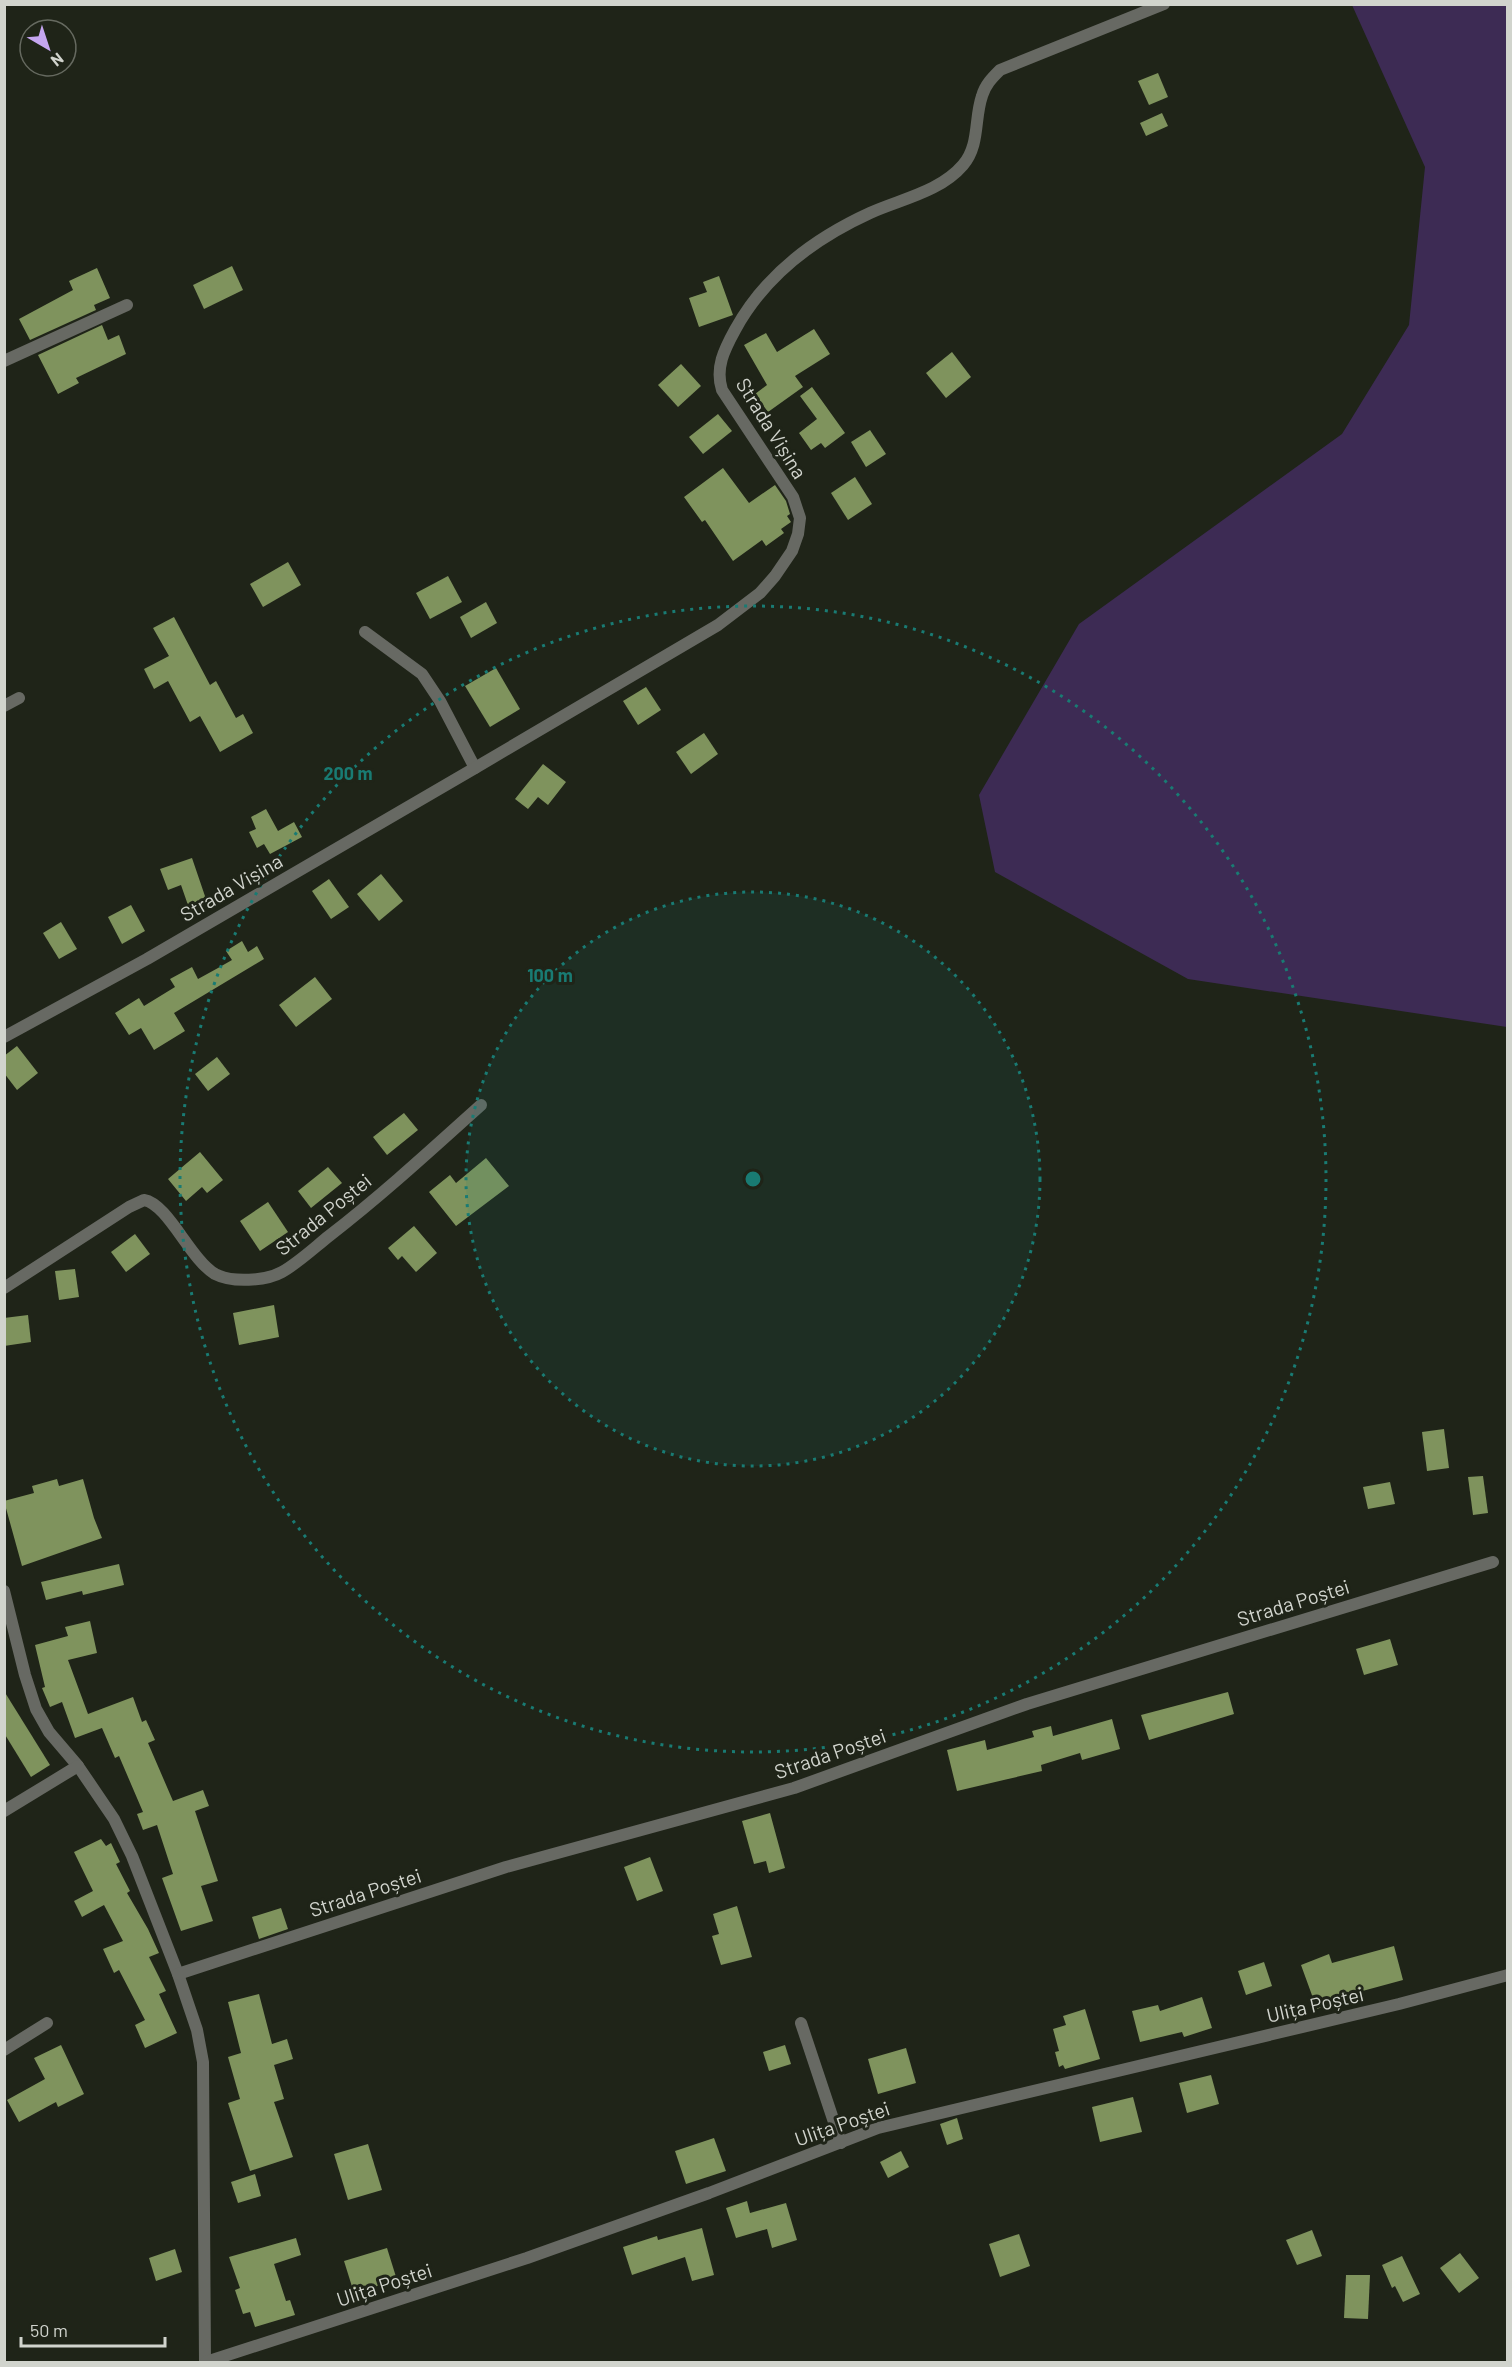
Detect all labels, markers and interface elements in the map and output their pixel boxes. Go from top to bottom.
north arrow [18,18,78,78]
text: N [48,49,68,71]
street label: Strada Vișina [732,373,812,483]
text: 200 m [323,762,373,784]
street label: Strada Vișina [176,848,286,926]
text: 100 m [527,964,573,986]
street label: Strada Poștei [270,1168,376,1260]
centre of rings [743,1169,763,1189]
street label: Strada Poștei [1234,1574,1352,1630]
street label: Strada Poștei [771,1723,889,1783]
street label: Strada Poștei [306,1863,424,1921]
street label: Ulița Poștei [1264,1981,1366,2027]
street label: Ulița Poștei [791,2096,893,2150]
street label: Ulița Poștei [333,2257,435,2311]
scale bar [21,2310,165,2348]
text: 50 m [30,2319,68,2341]

